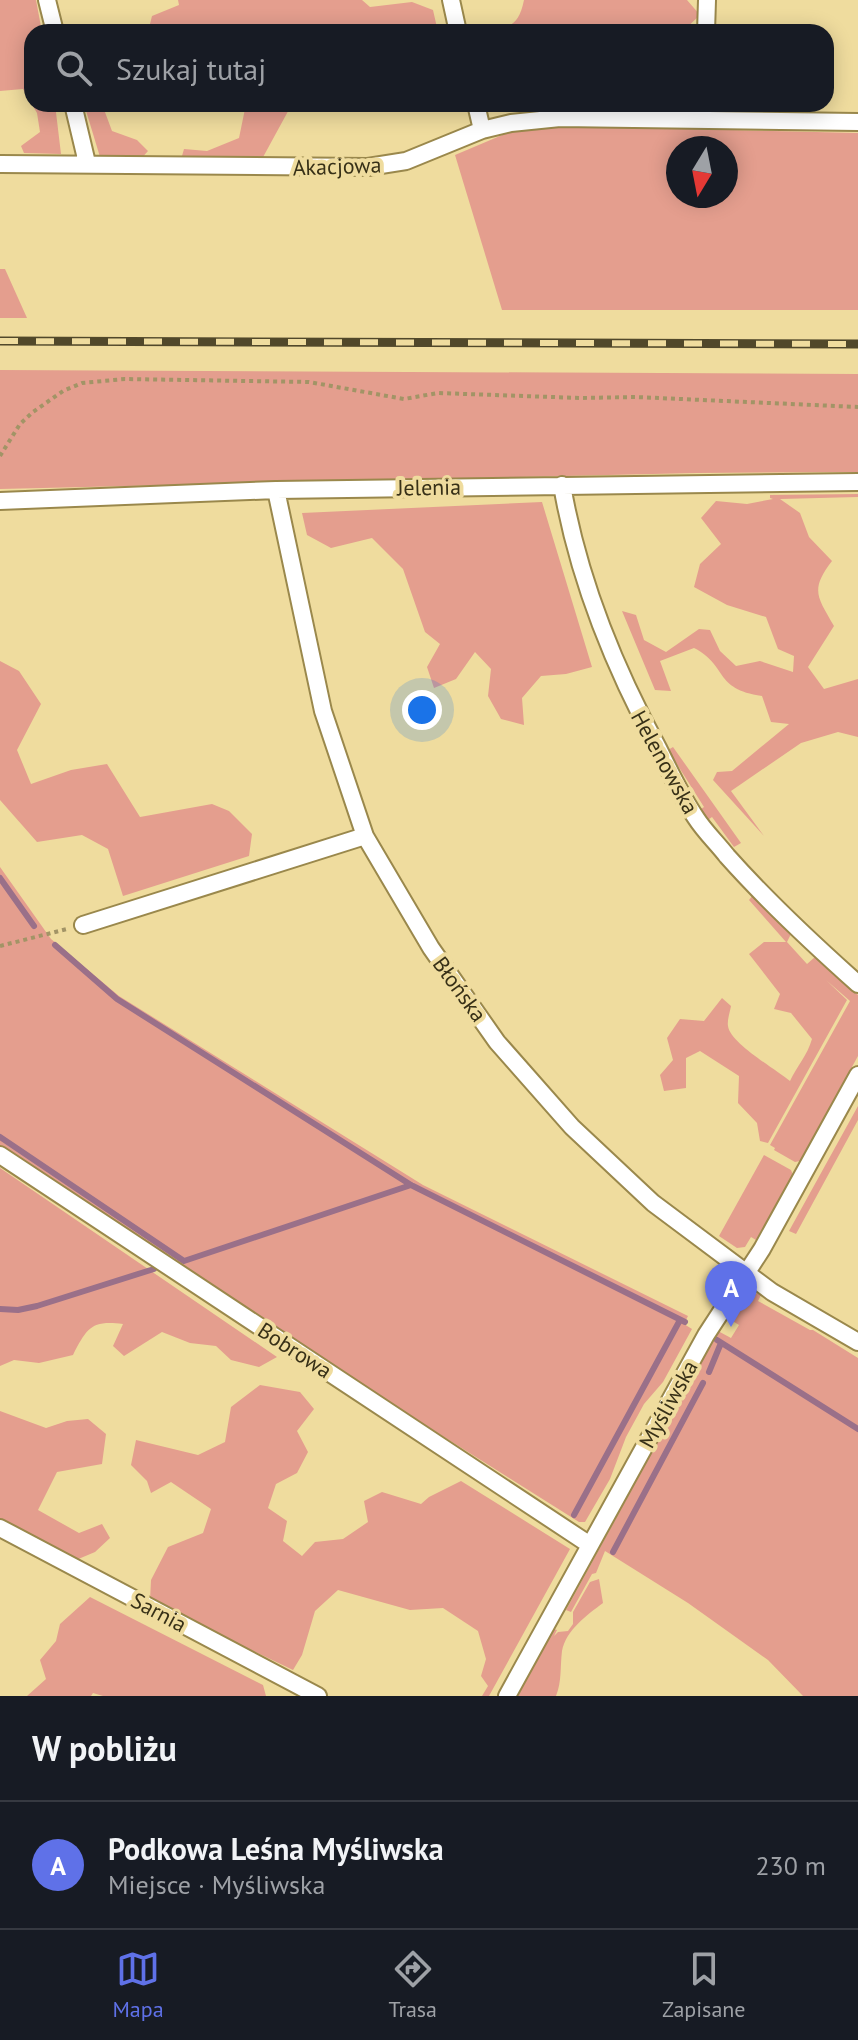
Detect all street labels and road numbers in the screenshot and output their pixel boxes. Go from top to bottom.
street label: Akacjowa [292,150,382,182]
street label: Jelenia [396,472,461,502]
street label: Helenowska [625,705,705,819]
street label: Błońska [427,951,493,1027]
street label: Bobrowa [253,1316,337,1384]
street label: Myśliwska [632,1355,704,1453]
street label: Sarnia [126,1586,192,1638]

